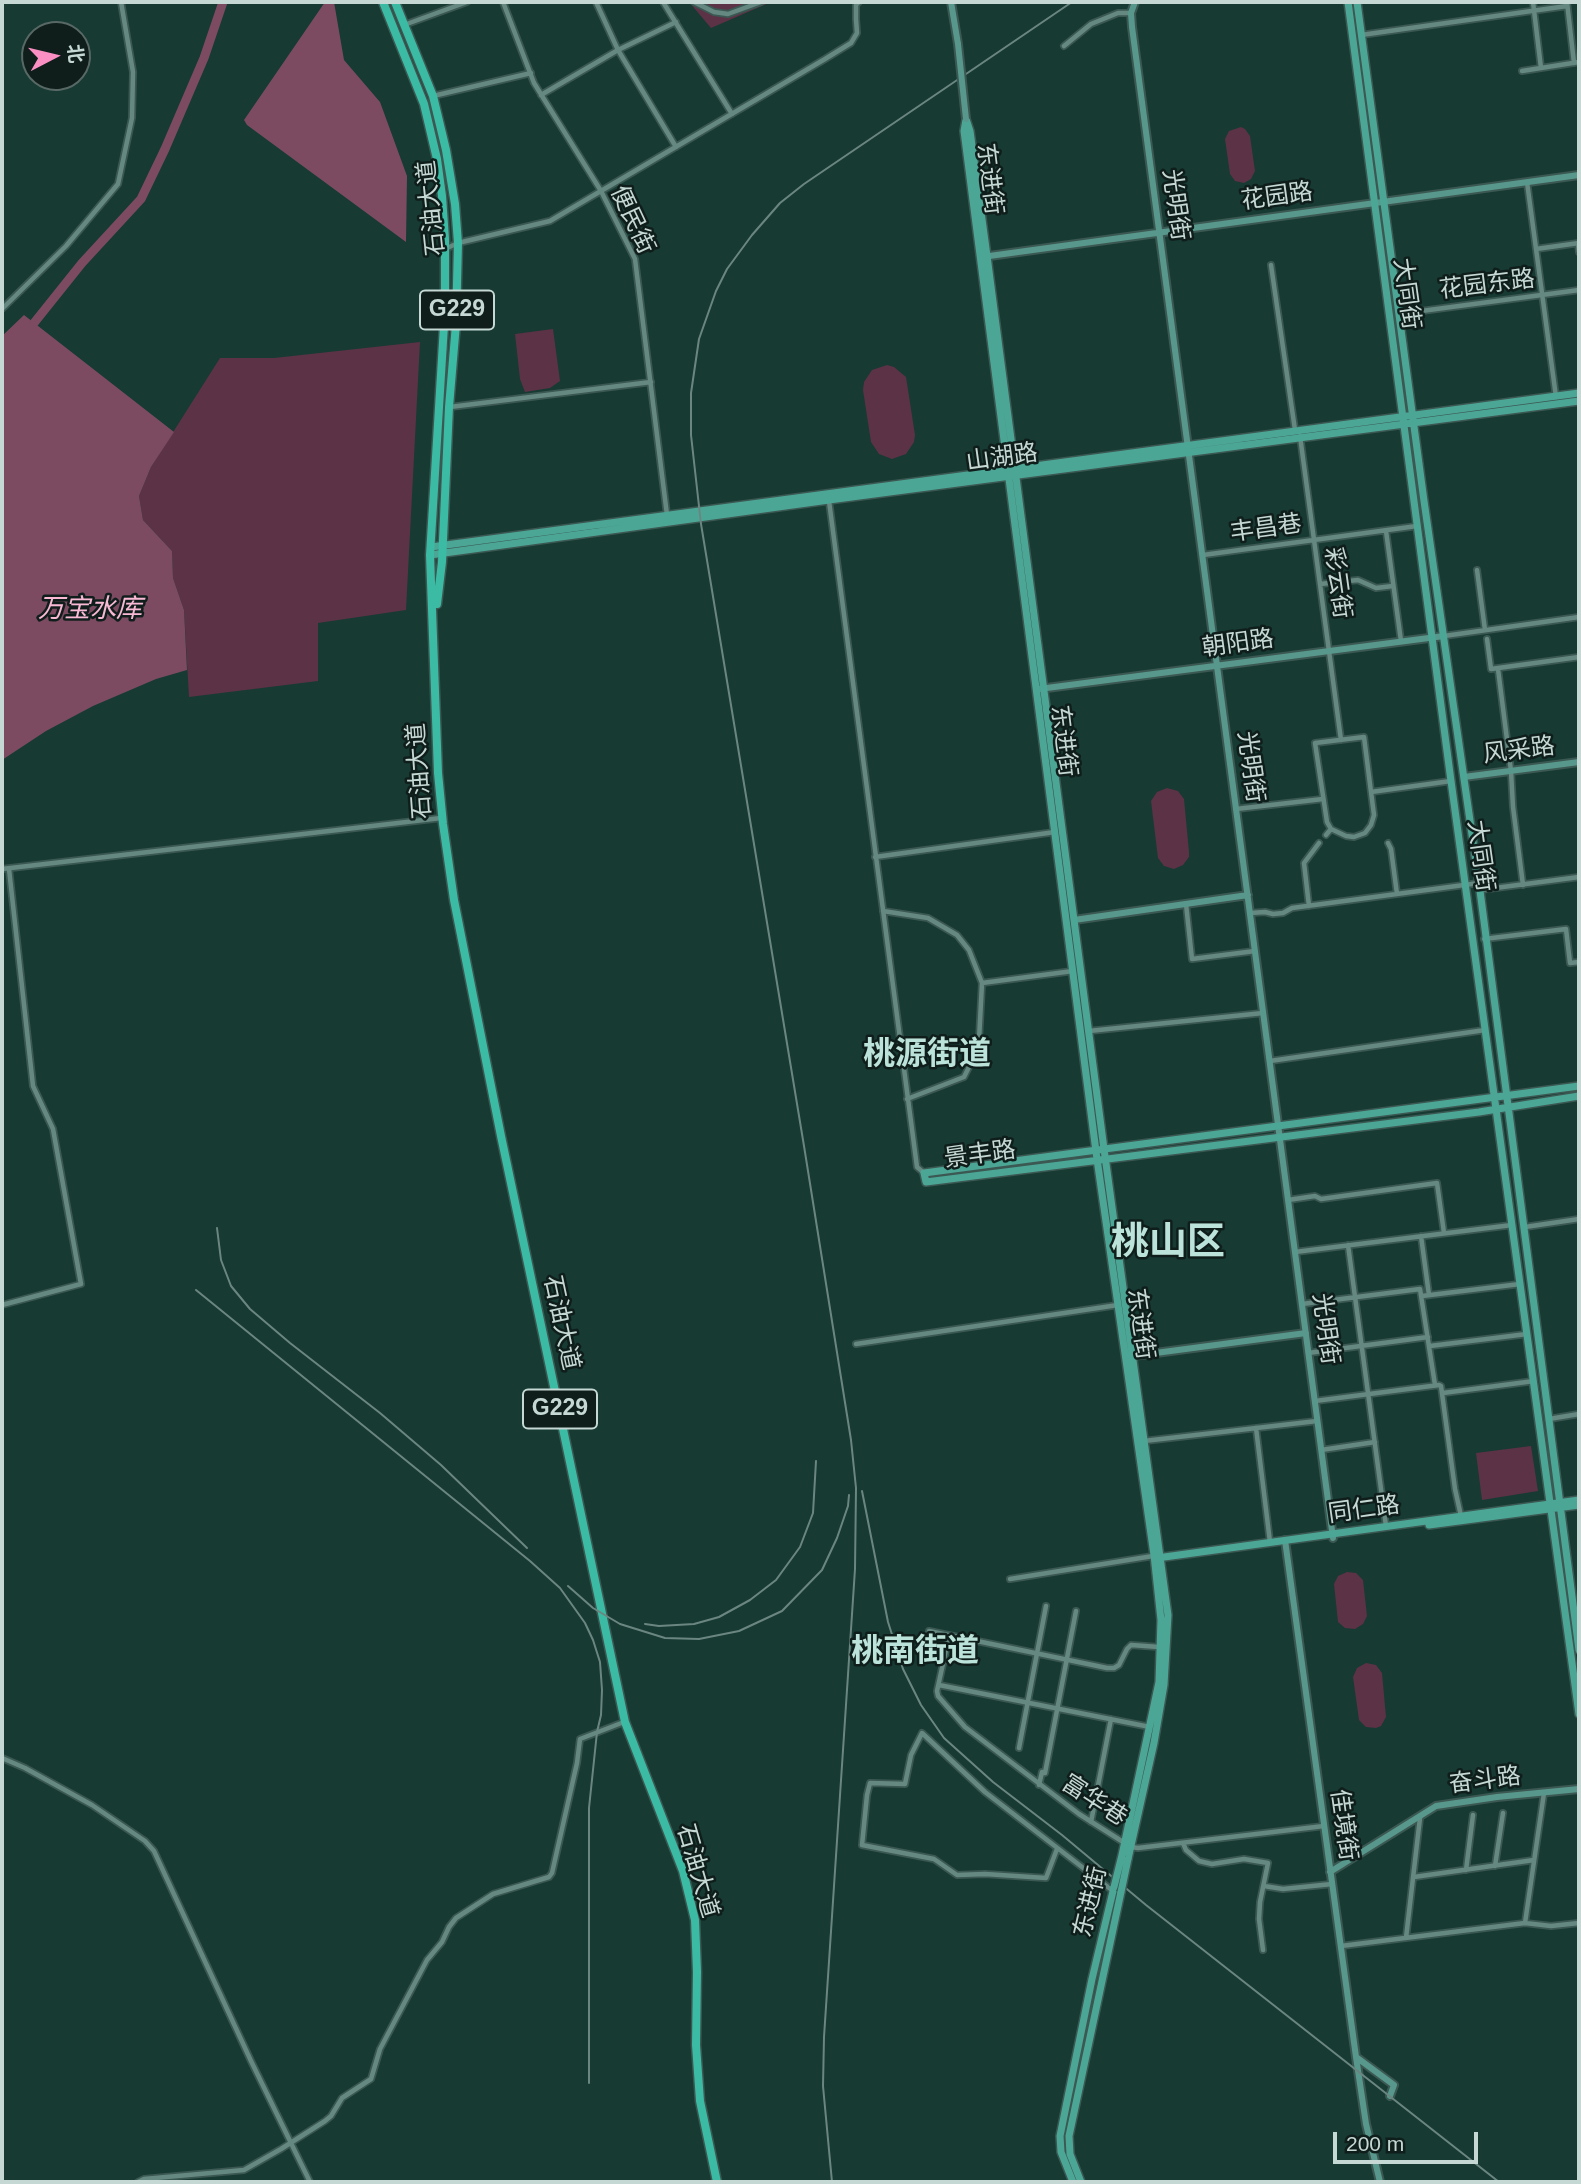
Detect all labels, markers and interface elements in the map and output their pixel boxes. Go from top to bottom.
north arrow [21,21,91,91]
text: 北 [64,43,87,64]
street label: 东进街 [970,142,1008,216]
street label: 石油大道 [413,159,451,257]
street label: 光明街 [1156,167,1194,243]
street label: 花园路 [1239,178,1315,216]
street label: 便民街 [604,181,660,259]
street label: 大同街 [1387,256,1425,332]
street label: 花园东路 [1438,265,1536,305]
road number: G229 [420,290,494,330]
street label: 山湖路 [964,439,1040,477]
street label: 丰昌巷 [1228,510,1304,548]
street label: 彩云街 [1318,545,1356,621]
water label: 万宝水库 [38,594,142,626]
street label: 朝阳路 [1200,625,1276,663]
street label: 东进街 [1044,704,1082,778]
street label: 石油大道 [402,722,438,820]
street label: 光明街 [1231,729,1269,805]
street label: 风采路 [1482,732,1556,770]
street label: 大同街 [1461,818,1499,894]
district label: 桃源街道 [863,1036,991,1074]
street label: 景丰路 [942,1136,1018,1174]
district label: 桃山区 [1111,1221,1225,1267]
street label: 石油大道 [537,1273,585,1373]
street label: 东进街 [1121,1286,1159,1362]
street label: 光明街 [1306,1291,1344,1367]
road number: G229 [523,1390,597,1428]
street label: 同仁路 [1326,1491,1402,1529]
district label: 桃南街道 [851,1633,979,1671]
street label: 奋斗路 [1448,1762,1522,1800]
street label: 富华巷 [1056,1769,1132,1833]
street label: 佳境街 [1324,1787,1362,1863]
street label: 石油大道 [670,1821,724,1921]
street label: 东进街 [1069,1864,1113,1940]
scale bar [1336,2118,1481,2162]
text: 200 m [1346,2132,1404,2155]

